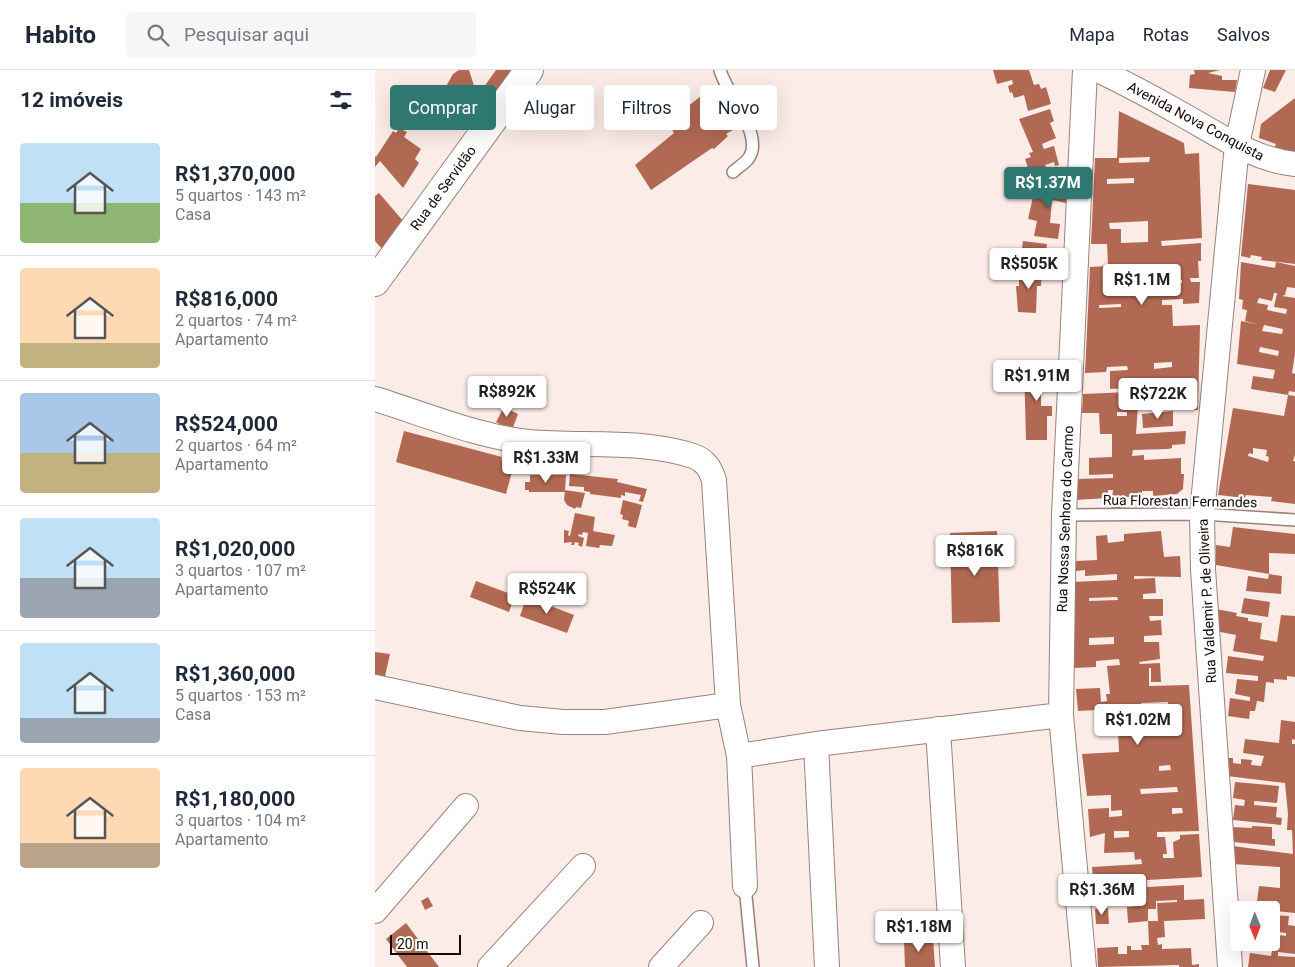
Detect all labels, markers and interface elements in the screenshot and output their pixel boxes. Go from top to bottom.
search box [126,12,476,57]
text: Habito [25,21,96,49]
icon: search [144,21,172,49]
text: Pesquisar aqui [184,23,309,46]
text: Mapa [1069,24,1115,45]
text: Rotas [1143,24,1189,45]
text: Salvos [1217,24,1270,45]
street label: Avenida Nova Conquista [1125,78,1267,164]
chip: Comprar [390,85,496,130]
chip: Alugar [506,85,594,130]
chip: Filtros [604,85,690,130]
chip: Novo [700,85,777,130]
icon: filters [327,86,355,114]
text: 12 imóveis [20,88,123,112]
street label: Rua de Servidão [407,143,479,233]
text: R$1,370,000 [175,162,295,186]
icon: home [60,163,120,223]
pin: R$1.37M [1002,166,1094,209]
text: R$1.37M [1015,173,1081,192]
text: 5 quartos · 143 m² [175,186,306,205]
text: Casa [175,205,211,224]
pin: R$505K [988,248,1070,290]
text: R$505K [1000,254,1058,273]
pin: R$1.1M [1101,264,1183,306]
text: R$1.1M [1114,270,1170,289]
text: R$816,000 [175,287,278,311]
icon: home [60,288,120,348]
text: 2 quartos · 74 m² [175,311,297,330]
text: Apartamento [175,330,268,349]
pin: R$1.91M [991,360,1083,402]
text: R$1.91M [1004,366,1070,385]
pin: R$892K [466,376,548,418]
pin: R$722K [1117,378,1199,420]
text: R$892K [478,382,536,401]
text: R$722K [1129,384,1187,403]
text: R$524,000 [175,412,278,436]
icon: home [60,413,120,473]
street label: Rua Nossa Senhora do Carmo [1054,425,1076,613]
text: 2 quartos · 64 m² [175,436,297,455]
pin: R$1.33M [500,442,592,484]
text: R$1.33M [513,448,579,467]
text: Apartamento [175,455,268,474]
street label: Rua Florestan Fernandes [1103,492,1257,510]
street label: Rua Valdemir P. de Oliveira [1195,518,1219,684]
pin: R$816K [934,534,1016,577]
text: R$1,020,000 [175,537,295,561]
icon: home [60,538,120,598]
text: R$816K [946,541,1004,560]
text: 3 quartos · 107 m² [175,561,306,580]
pin: R$524K [506,572,588,615]
text: R$524K [518,579,576,598]
text: Apartamento [175,580,268,599]
text: R$1,360,000 [175,662,295,686]
icon: home [60,663,120,723]
text: 5 quartos · 153 m² [175,686,306,705]
pin: R$1.02M [1092,704,1184,746]
text: Casa [175,705,211,724]
text: R$1.02M [1105,710,1171,729]
text: R$1,180,000 [175,787,295,811]
icon: home [60,788,120,848]
text: 3 quartos · 104 m² [175,811,306,830]
text: Apartamento [175,830,268,849]
pin: R$1.36M [1056,874,1148,916]
text: R$1.36M [1069,880,1135,899]
north arrow [1230,901,1280,951]
map controls [1230,901,1280,951]
pin: R$1.18M [873,910,965,953]
text: R$1.18M [886,917,952,936]
scale bar [390,932,461,955]
text: 20 m [397,936,429,952]

